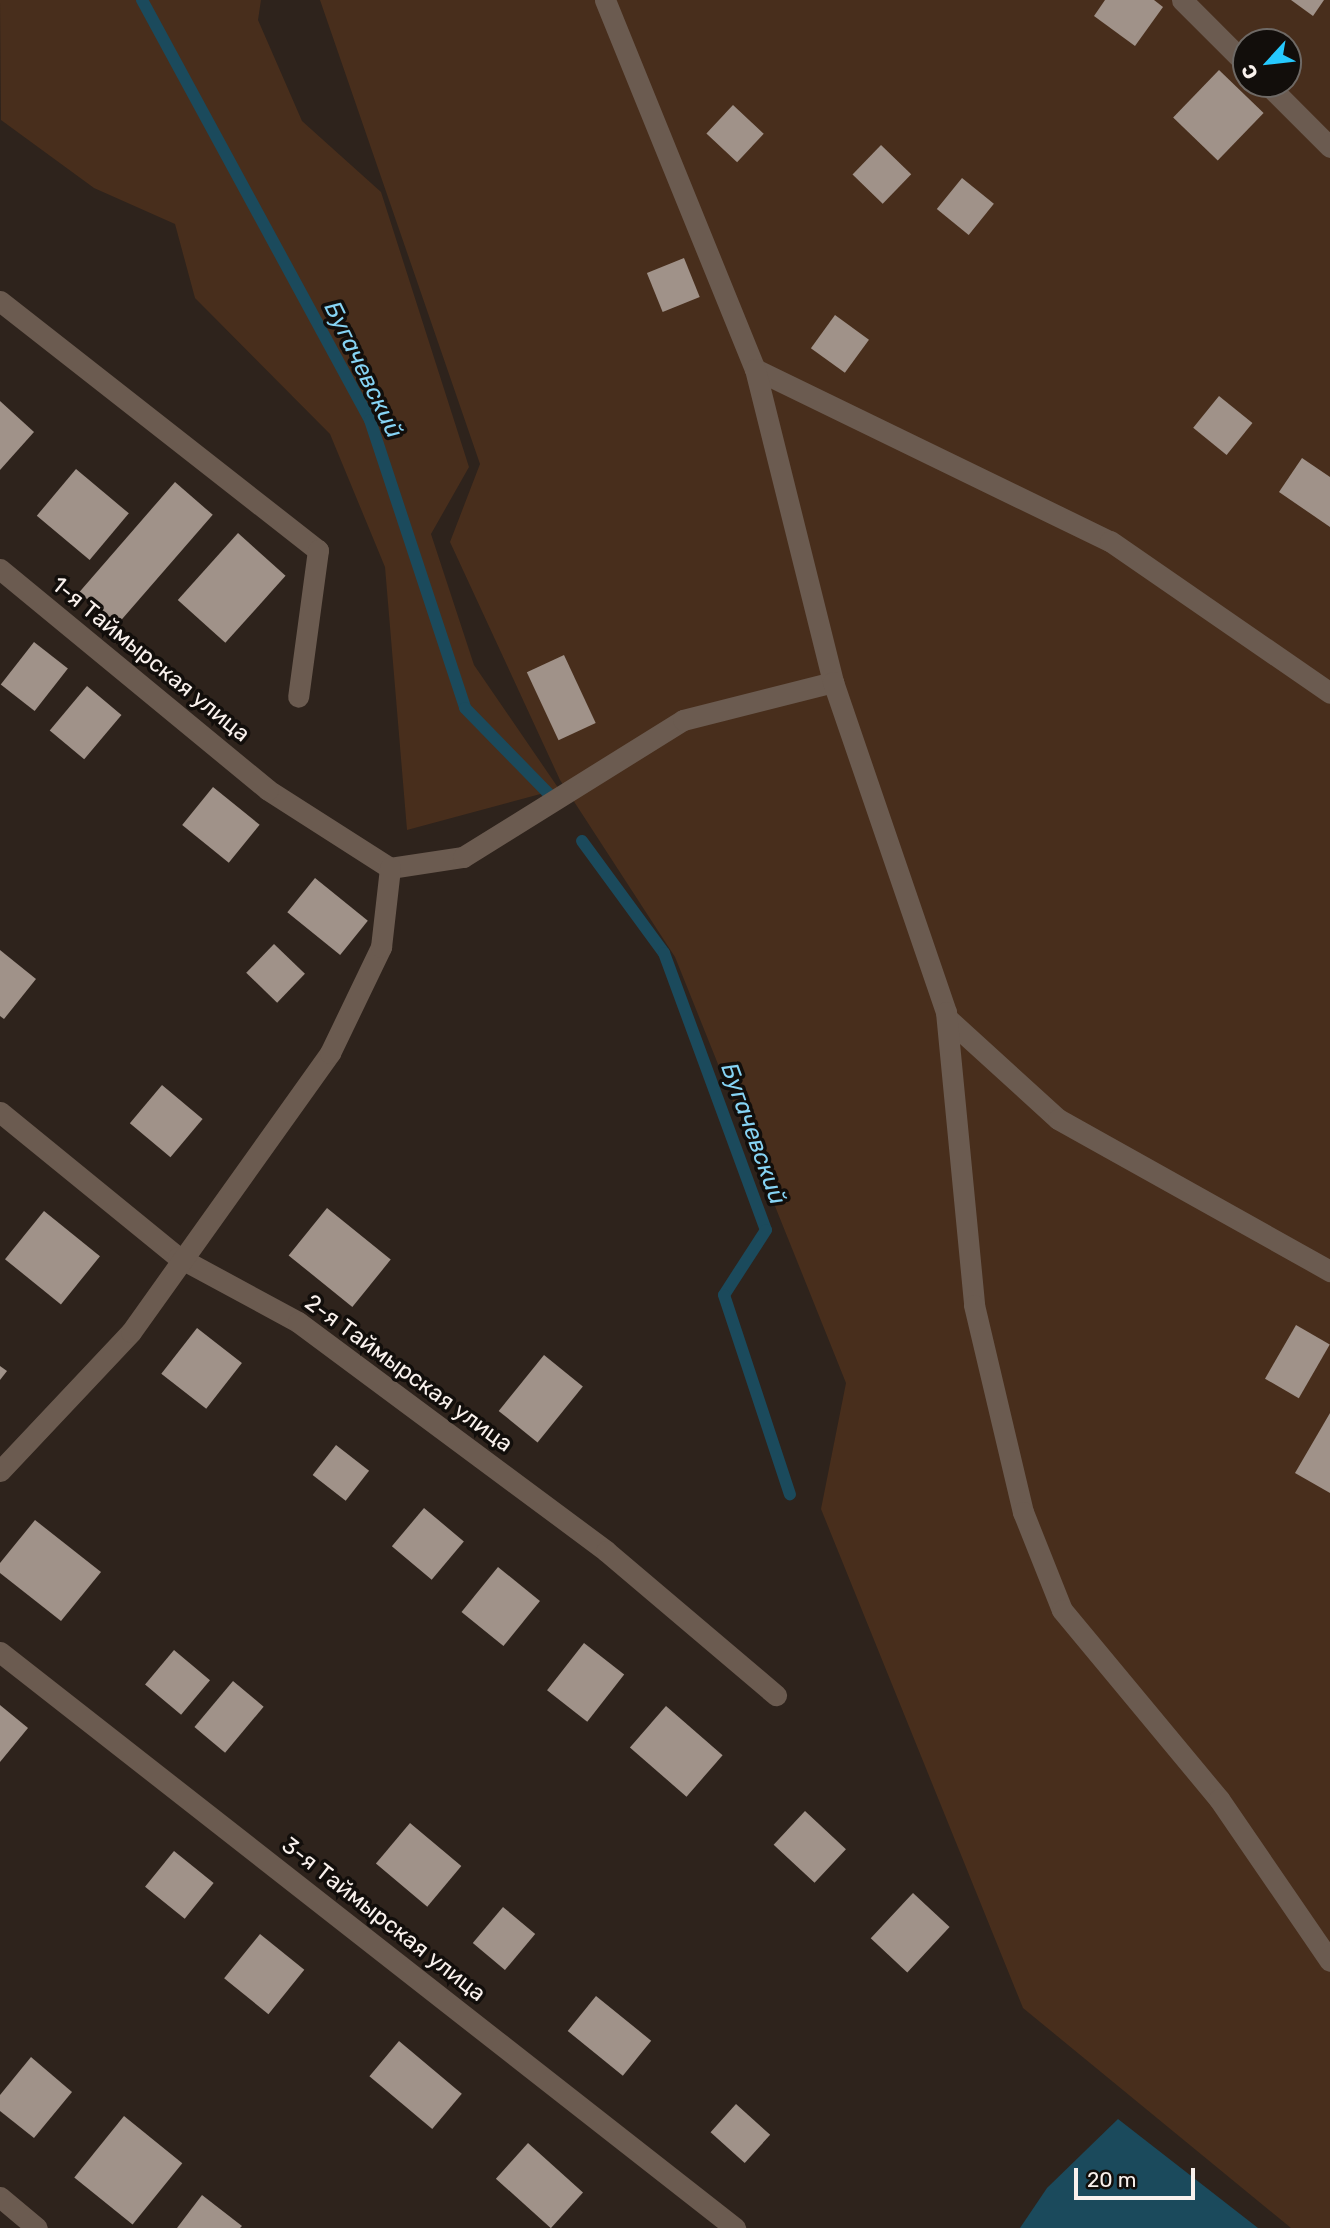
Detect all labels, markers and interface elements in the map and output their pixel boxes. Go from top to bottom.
north arrow [1232,28,1302,98]
text: С [1236,61,1263,83]
water label: Бугачевский [318,297,408,443]
street label: 1-я Таймырская улица [46,571,256,747]
water label: Бугачевский [714,1059,792,1209]
street label: 2-я Таймырская улица [300,1288,518,1458]
street label: 3-я Таймырская улица [277,1831,491,2007]
scale bar [1078,2154,1199,2198]
text: 20 m [1087,2167,1136,2192]

